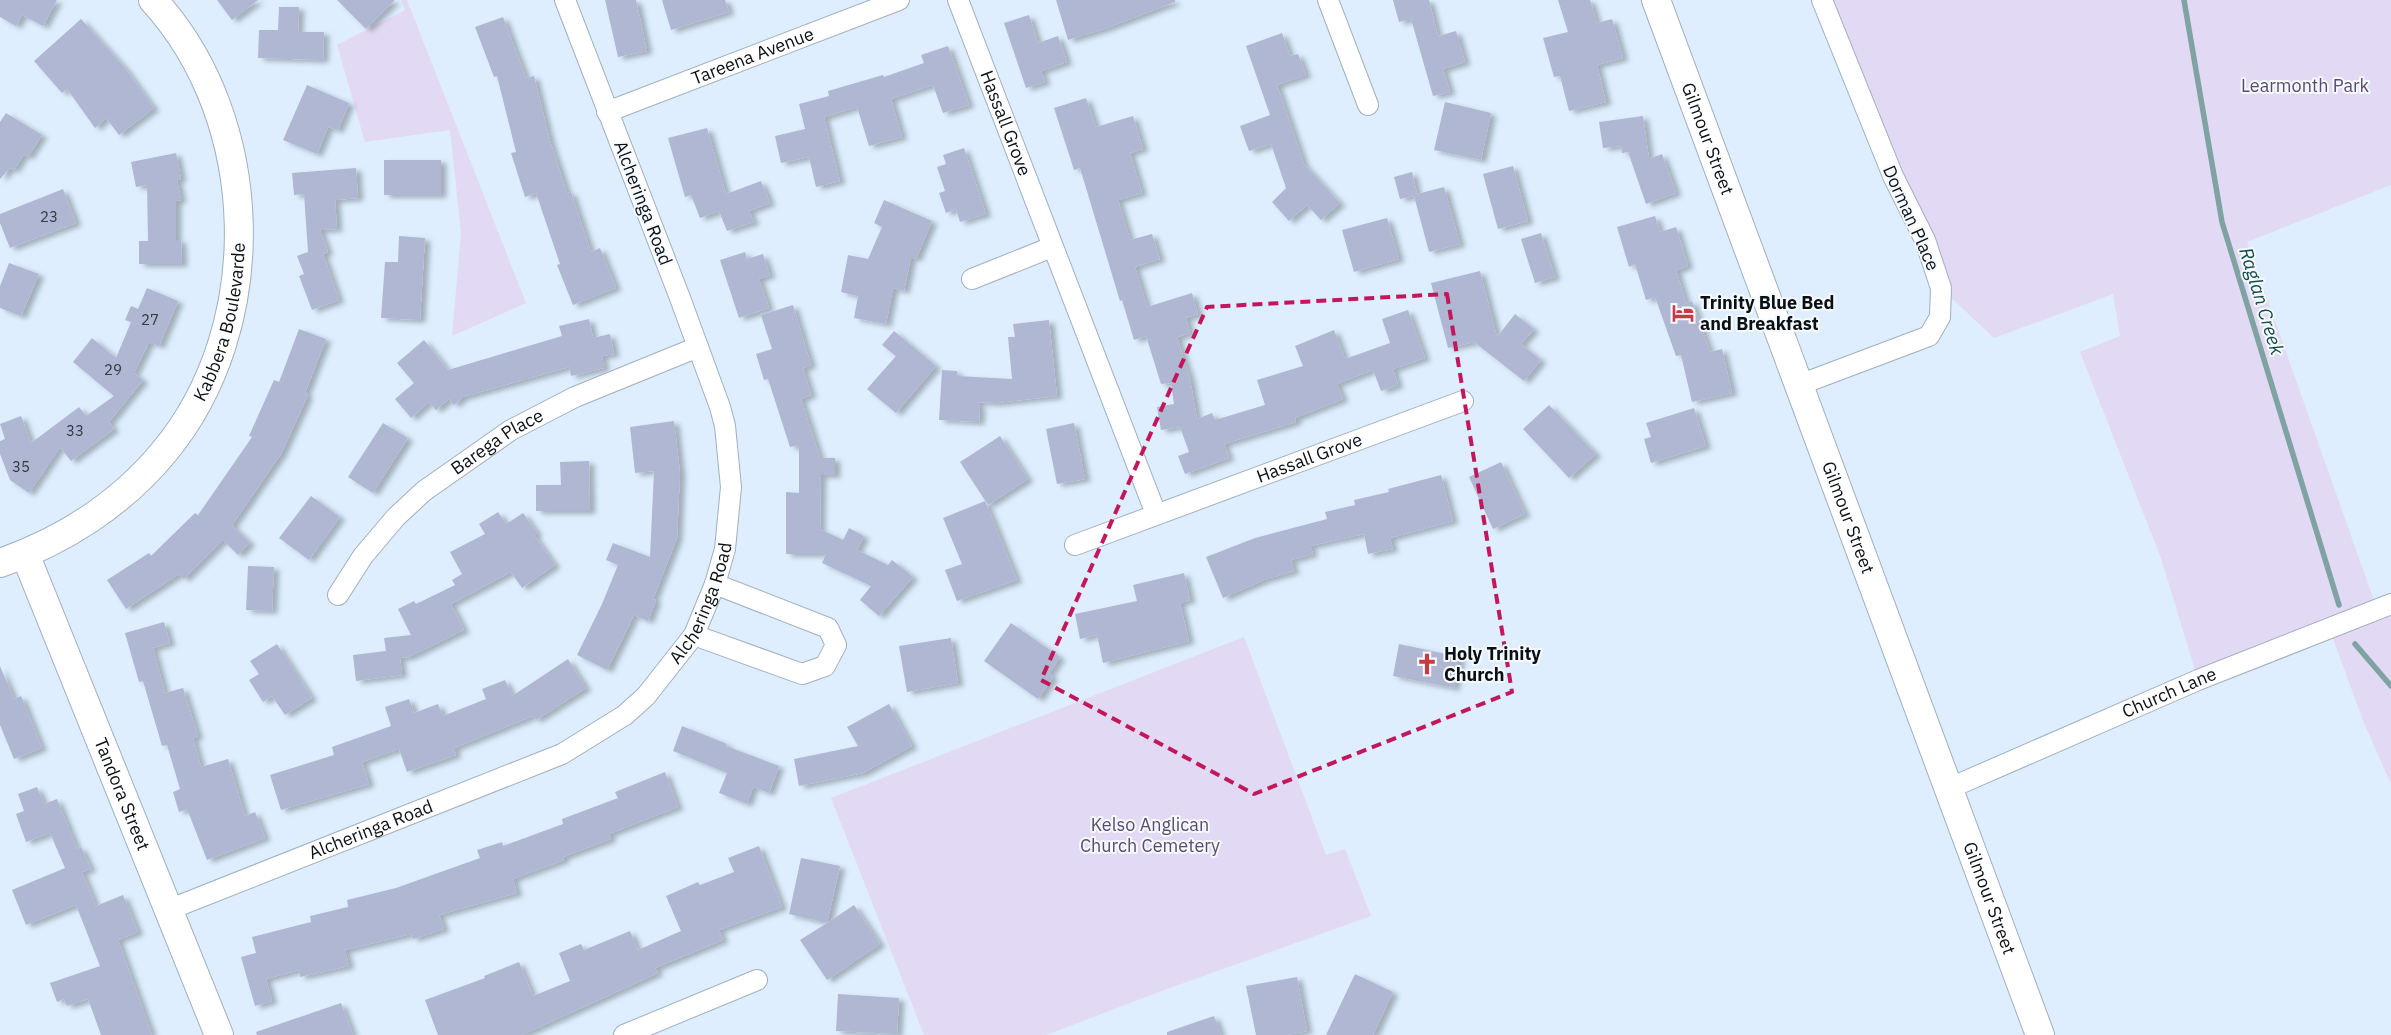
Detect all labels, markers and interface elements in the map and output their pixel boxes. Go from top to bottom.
street label: Tareena Avenue [688,22,817,90]
street label: Hassall Grove [975,67,1037,179]
park label: Learmonth Park [2241,74,2370,97]
street label: Gilmour Street [1677,79,1739,198]
street label: Alcheringa Road [609,137,678,268]
street label: Dorman Place [1878,162,1945,274]
house number: 23 [40,207,58,226]
street label: Kabbera Boulevarde [188,242,250,405]
water label: Raglan Creek [2234,244,2290,359]
place label: Trinity Blue Bed and Breakfast [1700,291,1834,335]
hotel icon: Trinity Blue Bed and Breakfast [1670,300,1696,326]
house number: 27 [141,310,159,329]
house number: 29 [104,360,122,379]
street label: Barega Place [446,403,547,480]
house number: 33 [66,421,84,440]
street label: Hassall Grove [1253,427,1365,488]
house number: 35 [12,457,30,476]
street label: Gilmour Street [1817,458,1880,577]
street label: Alcheringa Road [664,541,737,668]
place label: Holy Trinity Church [1444,642,1541,686]
church icon: Holy Trinity Church [1414,651,1440,677]
street label: Church Lane [2118,662,2220,723]
street label: Tandora Street [89,734,155,854]
street label: Alcheringa Road [305,794,436,864]
park label: Kelso Anglican Church Cemetery [1080,813,1220,857]
street label: Gilmour Street [1958,839,2021,957]

